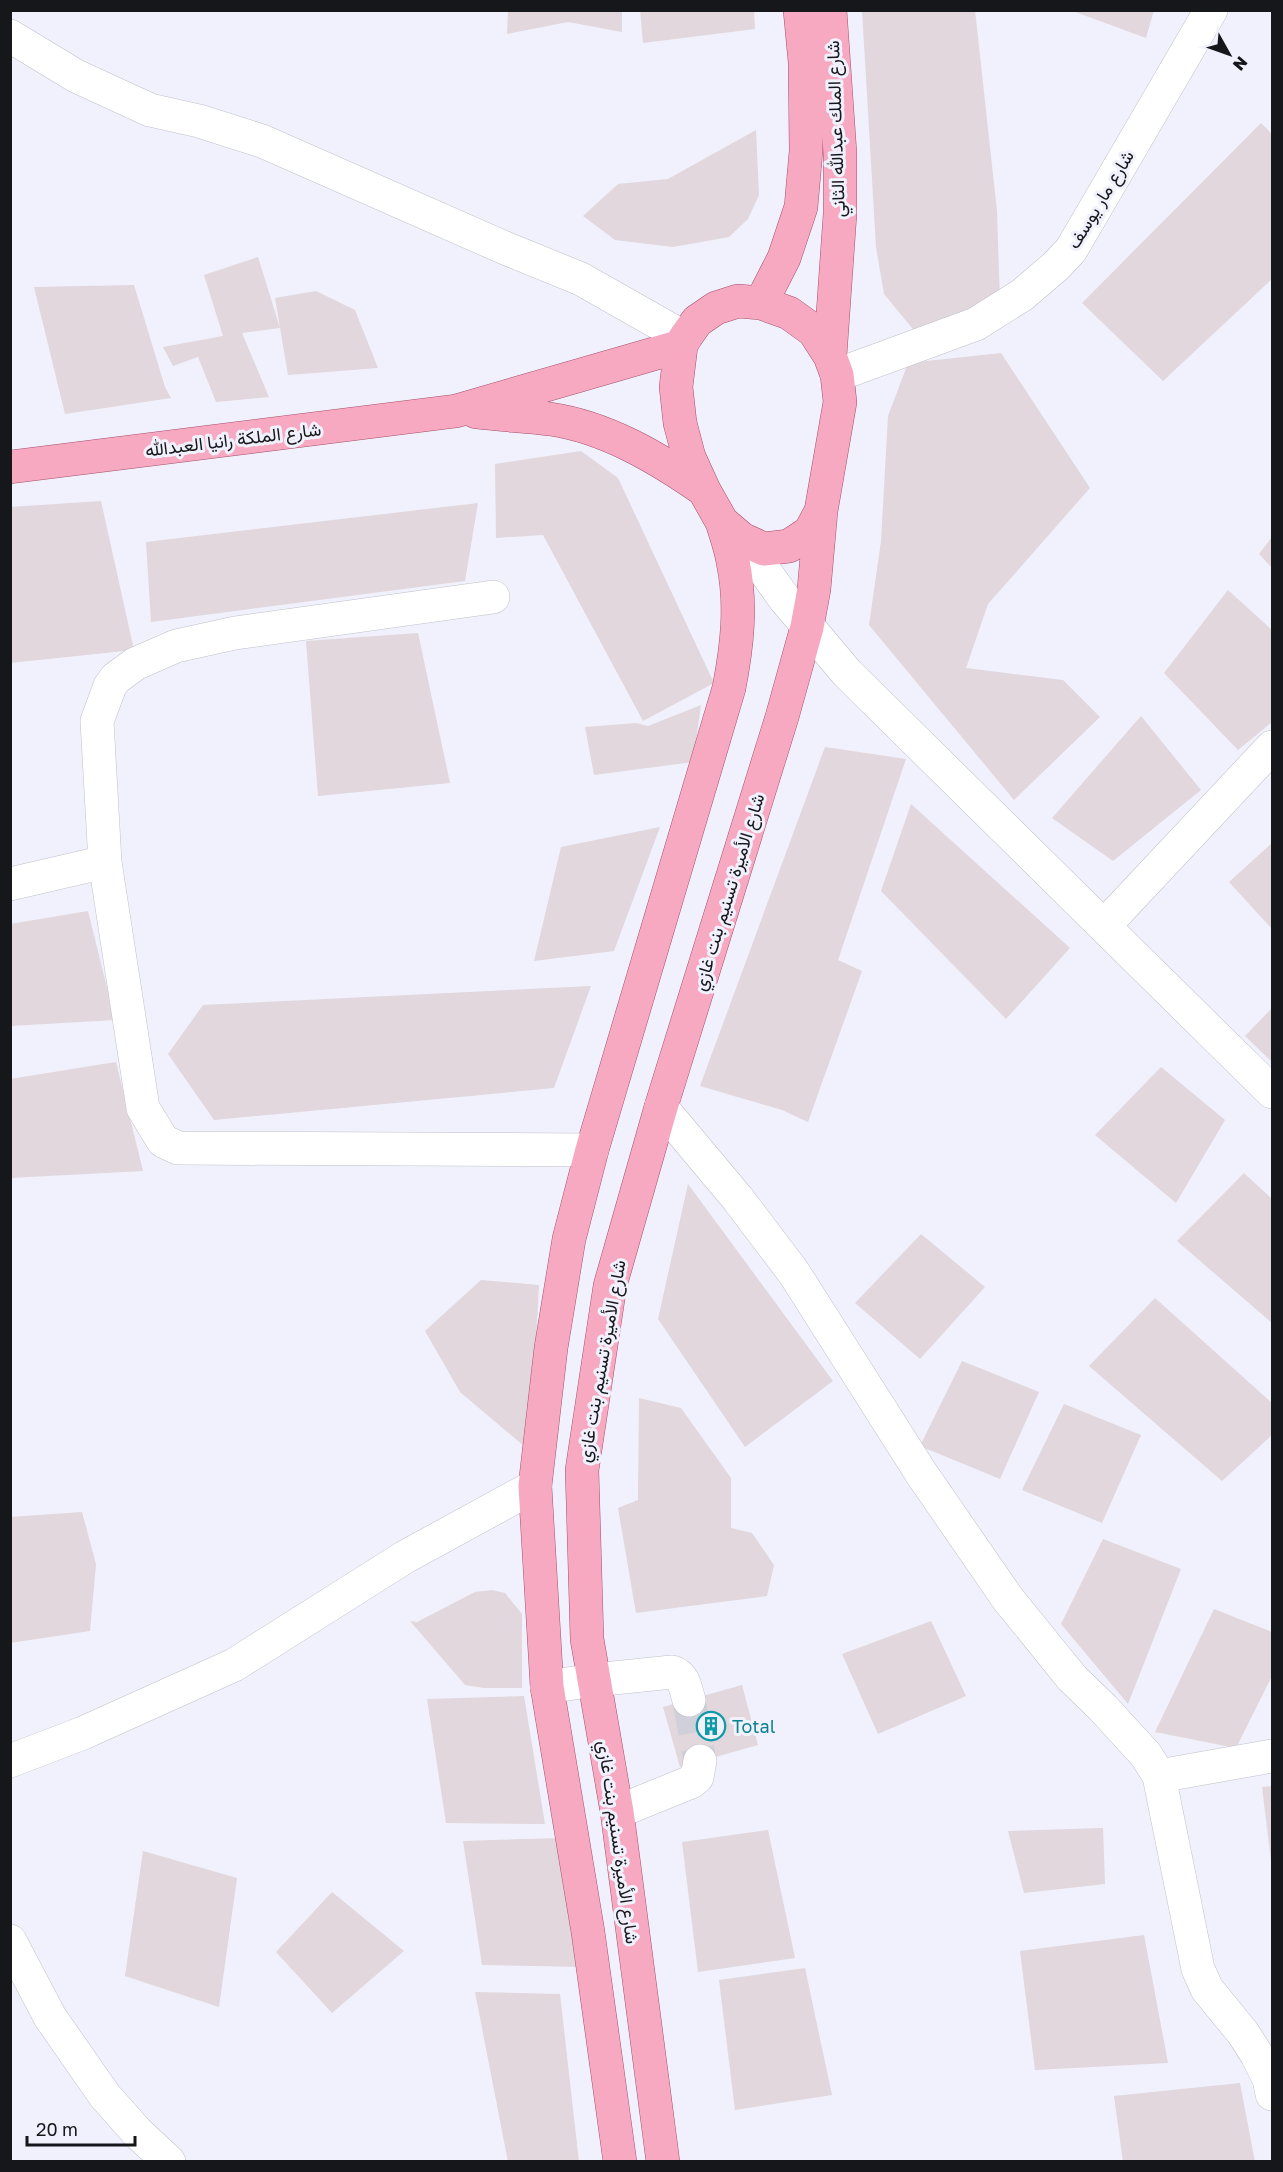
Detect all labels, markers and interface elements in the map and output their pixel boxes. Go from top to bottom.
north arrow [1199,24,1259,84]
street label: شارع الملك عبدالله الثاني [821,40,854,218]
text: N [1229,53,1252,75]
street label: شارع مار يوسف [1062,146,1140,253]
street label: شارع الملكة رانيا العبدالله [144,417,323,463]
street label: شارع الأميرة تسنيم بنت غازي [688,791,773,995]
street label: شارع الأميرة تسنيم بنت غازي [572,1258,635,1465]
building icon: Total [695,1710,727,1742]
place label: Total [732,1715,776,1737]
street label: شارع الأميرة تسنيم بنت غازي [589,1739,644,1946]
scale bar [27,2109,135,2147]
text: 20 m [36,2118,78,2140]

